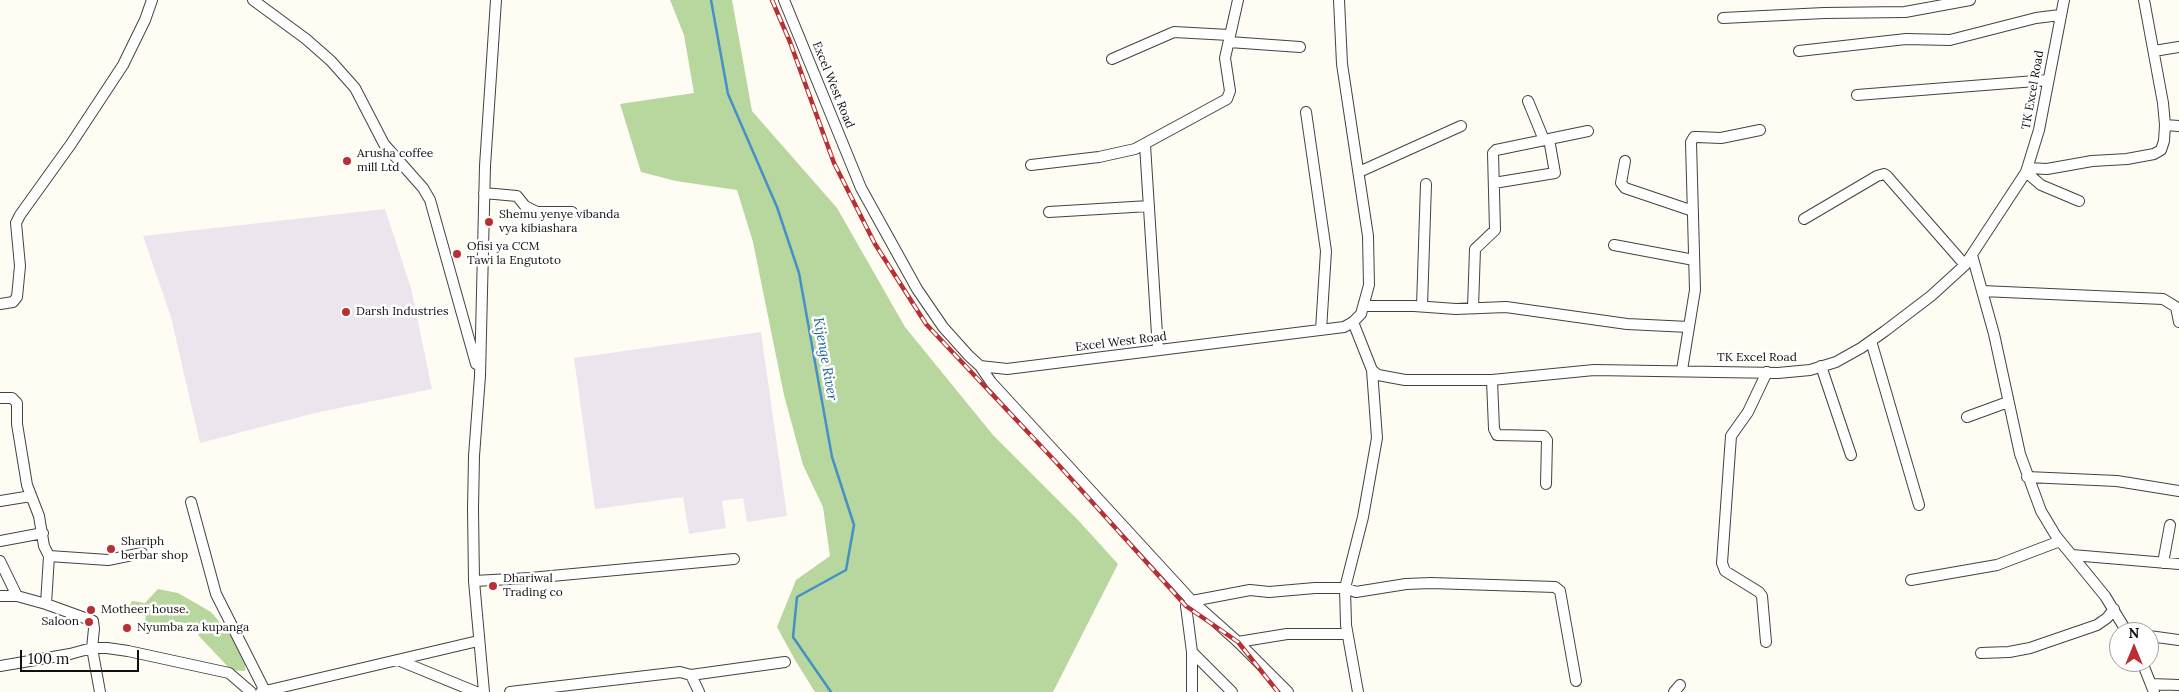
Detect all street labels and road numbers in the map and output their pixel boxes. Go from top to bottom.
street label: Excel West Road [809,40,857,130]
street label: TK Excel Road [2019,49,2047,131]
street label: Excel West Road [1074,329,1168,355]
street label: TK Excel Road [1717,351,1797,365]

